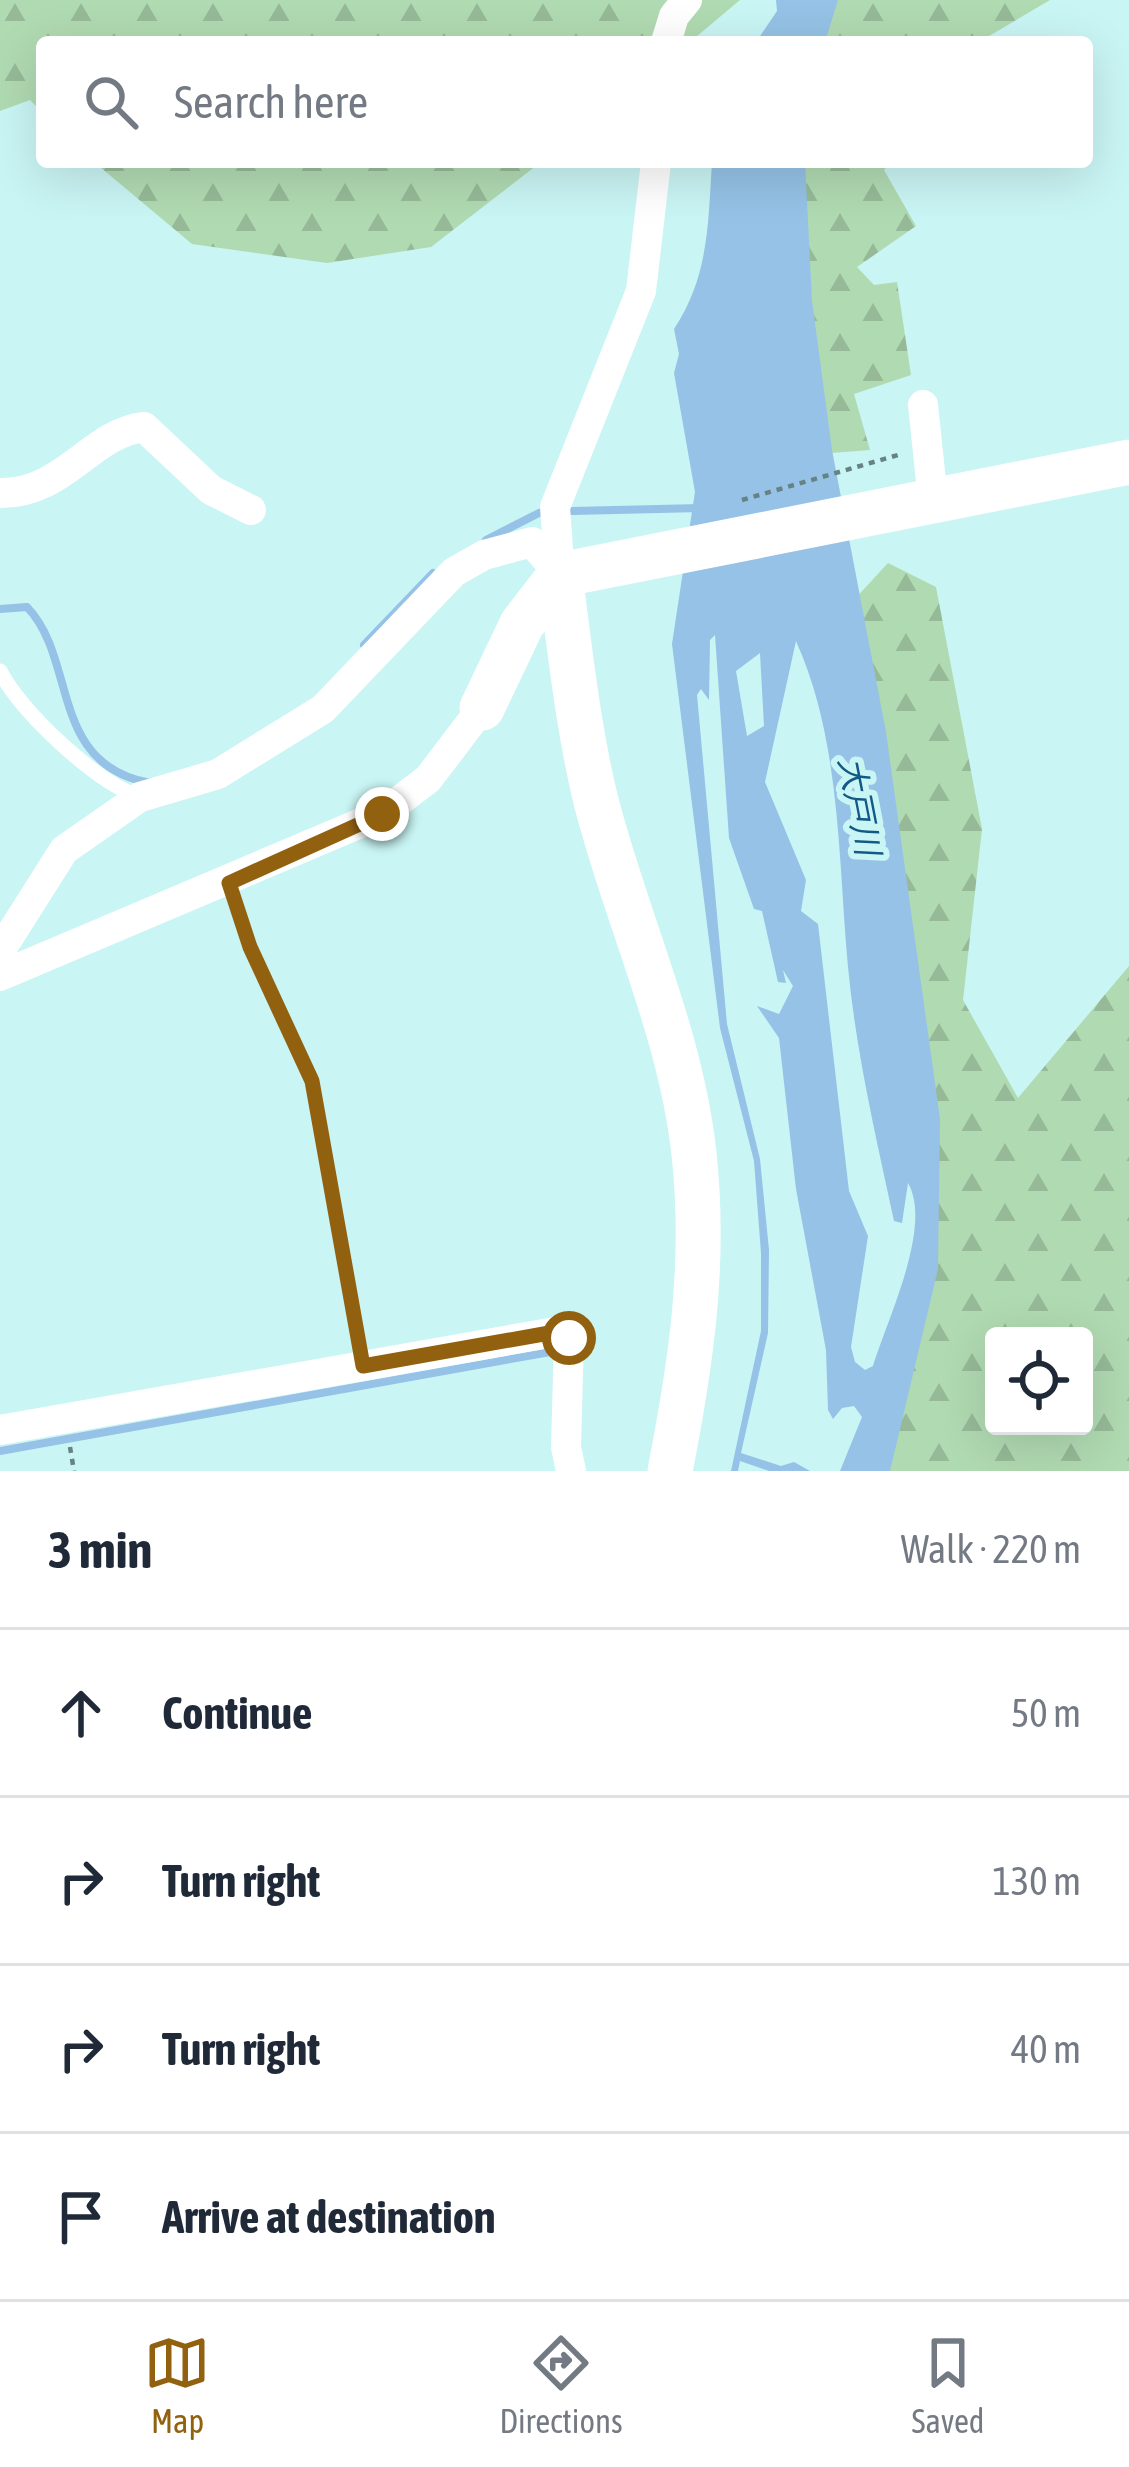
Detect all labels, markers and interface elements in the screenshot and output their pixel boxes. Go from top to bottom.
search box [36,36,1093,168]
icon: search [78,69,144,135]
text: Search here [174,76,368,128]
water label: 大戸川 [832,754,889,861]
route end [355,787,409,841]
route start [542,1311,596,1365]
map controls [985,1327,1093,1435]
button: locate [985,1327,1093,1435]
text: 3 min [48,1520,152,1579]
text: Walk · 220 m [901,1527,1081,1571]
icon: ahead [48,1680,114,1746]
text: Continue [162,1687,313,1739]
text: 50 m [1011,1691,1081,1735]
icon: right [48,1848,114,1914]
text: Turn right [162,1855,320,1907]
text: 130 m [993,1859,1081,1903]
icon: right [48,2016,114,2082]
text: Turn right [162,2023,320,2075]
text: 40 m [1011,2027,1081,2071]
icon: arrive [48,2184,114,2250]
text: Arrive at destination [162,2191,496,2243]
tab: Map [144,2330,210,2440]
tab: Directions [499,2330,623,2440]
tab: Saved [912,2330,984,2440]

